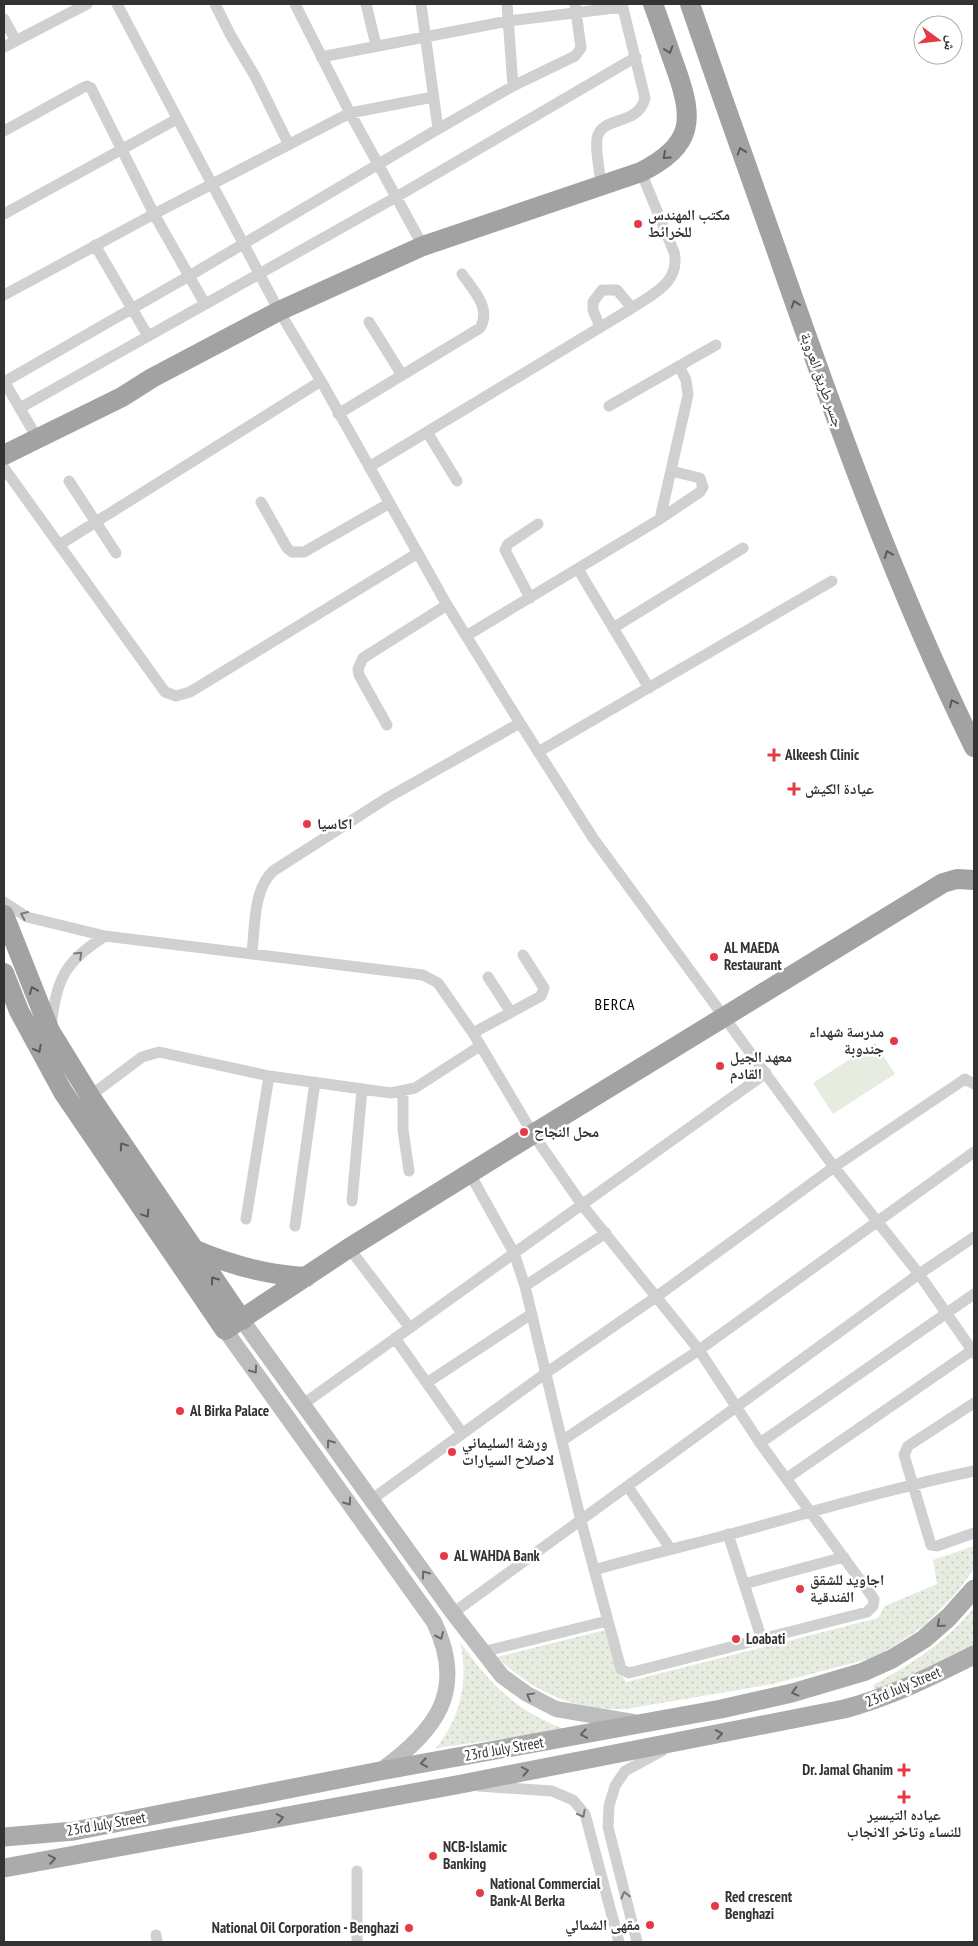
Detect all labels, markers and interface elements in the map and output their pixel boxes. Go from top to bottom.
north arrow [913,15,963,65]
text: ش [940,34,961,53]
one-way arrow [663,45,673,54]
one-way arrow [737,147,747,155]
one-way arrow [663,150,672,159]
place label: مكتب المهندس للخرائط [648,205,730,241]
marker: مكتب المهندس للخرائط [632,218,644,230]
one-way arrow [790,300,800,309]
street label: جسر طريق العروبة [796,330,849,431]
one-way arrow [884,551,894,559]
one-way arrow [949,699,959,708]
place label: Alkeesh Clinic [784,745,860,764]
marker: Alkeesh Clinic [767,748,781,762]
place label: عيادة الكيش [805,779,874,798]
marker: عيادة الكيش [787,782,801,796]
place label: اكاسيا [317,814,352,833]
marker: اكاسيا [301,818,313,830]
one-way arrow [20,910,29,921]
place label: AL MAEDA Restaurant [723,938,782,974]
marker: AL MAEDA Restaurant [708,951,720,963]
one-way arrow [73,952,82,961]
one-way arrow [29,987,39,995]
district label: BERCA [594,994,636,1014]
place label: مدرسة شهداء جندوبة [809,1022,884,1058]
marker: مدرسة شهداء جندوبة [888,1035,900,1047]
one-way arrow [32,1044,42,1053]
place label: معهد الجيل القادم [730,1047,792,1084]
marker: معهد الجيل القادم [714,1060,726,1072]
place label: محل النجاح [534,1122,599,1141]
marker: محل النجاح [518,1126,530,1138]
one-way arrow [120,1142,129,1151]
one-way arrow [140,1208,149,1218]
one-way arrow [211,1276,221,1285]
one-way arrow [248,1364,257,1374]
place label: Al Birka Palace [189,1401,269,1420]
marker: Al Birka Palace [174,1405,186,1417]
place label: ورشة السليماني لاصلاح السيارات [462,1433,554,1469]
one-way arrow [326,1439,336,1448]
marker: ورشة السليماني لاصلاح السيارات [446,1446,458,1458]
one-way arrow [342,1496,351,1506]
place label: AL WAHDA Bank [453,1546,541,1565]
marker: AL WAHDA Bank [438,1550,450,1562]
one-way arrow [422,1570,431,1580]
place label: اجاويد للشقق الفندقية [810,1570,884,1606]
marker: اجاويد للشقق الفندقية [794,1583,806,1595]
one-way arrow [937,1619,946,1628]
place label: Loabati [746,1629,785,1648]
one-way arrow [434,1631,445,1640]
marker: Loabati [730,1633,742,1645]
street label: 23rd July Street [862,1662,943,1711]
one-way arrow [791,1687,800,1697]
one-way arrow [527,1692,536,1702]
one-way arrow [580,1729,588,1739]
one-way arrow [715,1730,724,1740]
street label: 23rd July Street [463,1732,545,1765]
one-way arrow [420,1757,429,1767]
place label: Dr. Jamal Ghanim [802,1760,893,1779]
marker: Dr. Jamal Ghanim [897,1763,911,1777]
one-way arrow [521,1767,530,1777]
marker: عياده التيسير للنساء وتاخر الانجاب [897,1790,911,1804]
place label: عياده التيسير للنساء وتاخر الانجاب [847,1805,961,1841]
street label: 23rd July Street [65,1807,147,1840]
one-way arrow [576,1808,586,1817]
one-way arrow [275,1813,284,1823]
place label: NCB-Islamic Banking [443,1837,508,1873]
marker: NCB-Islamic Banking [427,1850,439,1862]
one-way arrow [47,1855,56,1865]
place label: National Commercial Bank-Al Berka [490,1874,601,1910]
marker: National Commercial Bank-Al Berka [474,1887,486,1899]
place label: Red crescent Benghazi [725,1887,793,1923]
one-way arrow [620,1890,631,1899]
marker: Red crescent Benghazi [709,1900,721,1912]
place label: مقهى الشمالي [565,1915,640,1937]
place label: National Oil Corporation - Benghazi [212,1918,399,1937]
marker: مقهى الشمالي [644,1919,656,1931]
marker: National Oil Corporation - Benghazi [403,1922,415,1934]

